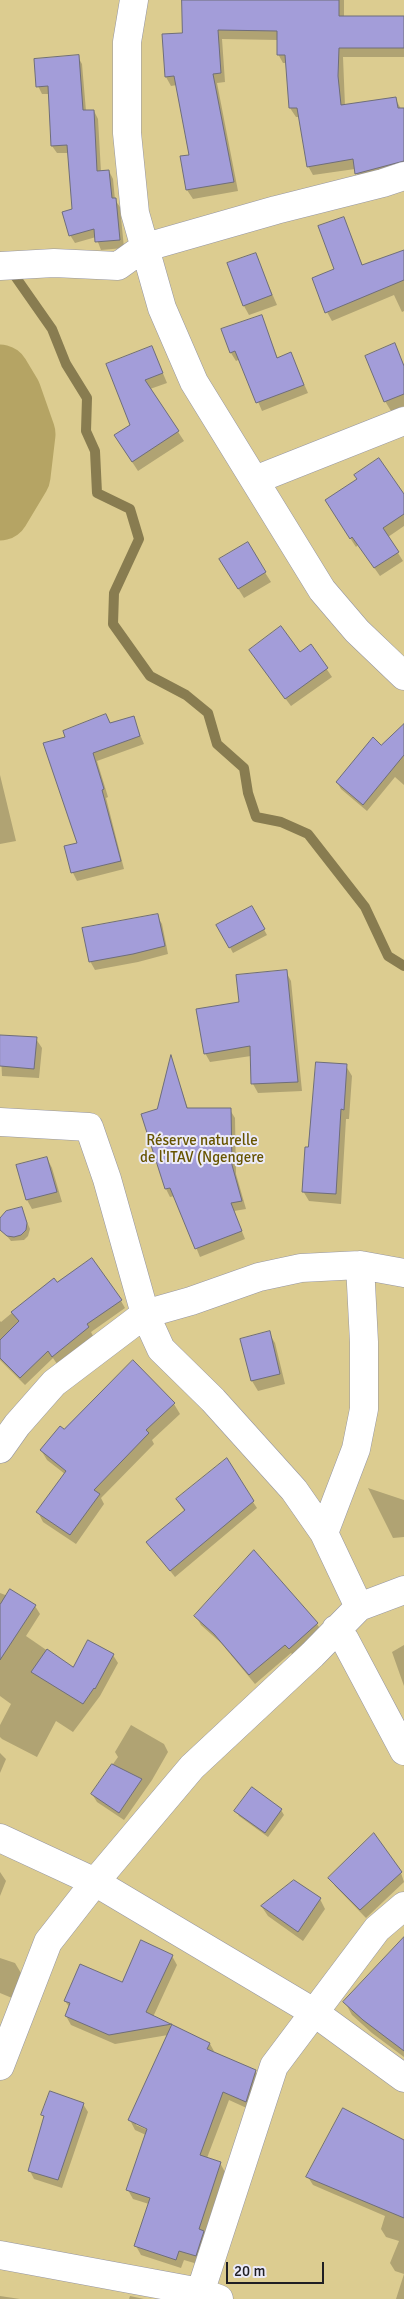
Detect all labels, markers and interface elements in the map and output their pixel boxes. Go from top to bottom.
park label: Réserve naturelle de l'ITAV (Ngengere [140,1132,264,1167]
scale bar [229,2252,326,2284]
text: 20 m [234,2262,265,2280]

